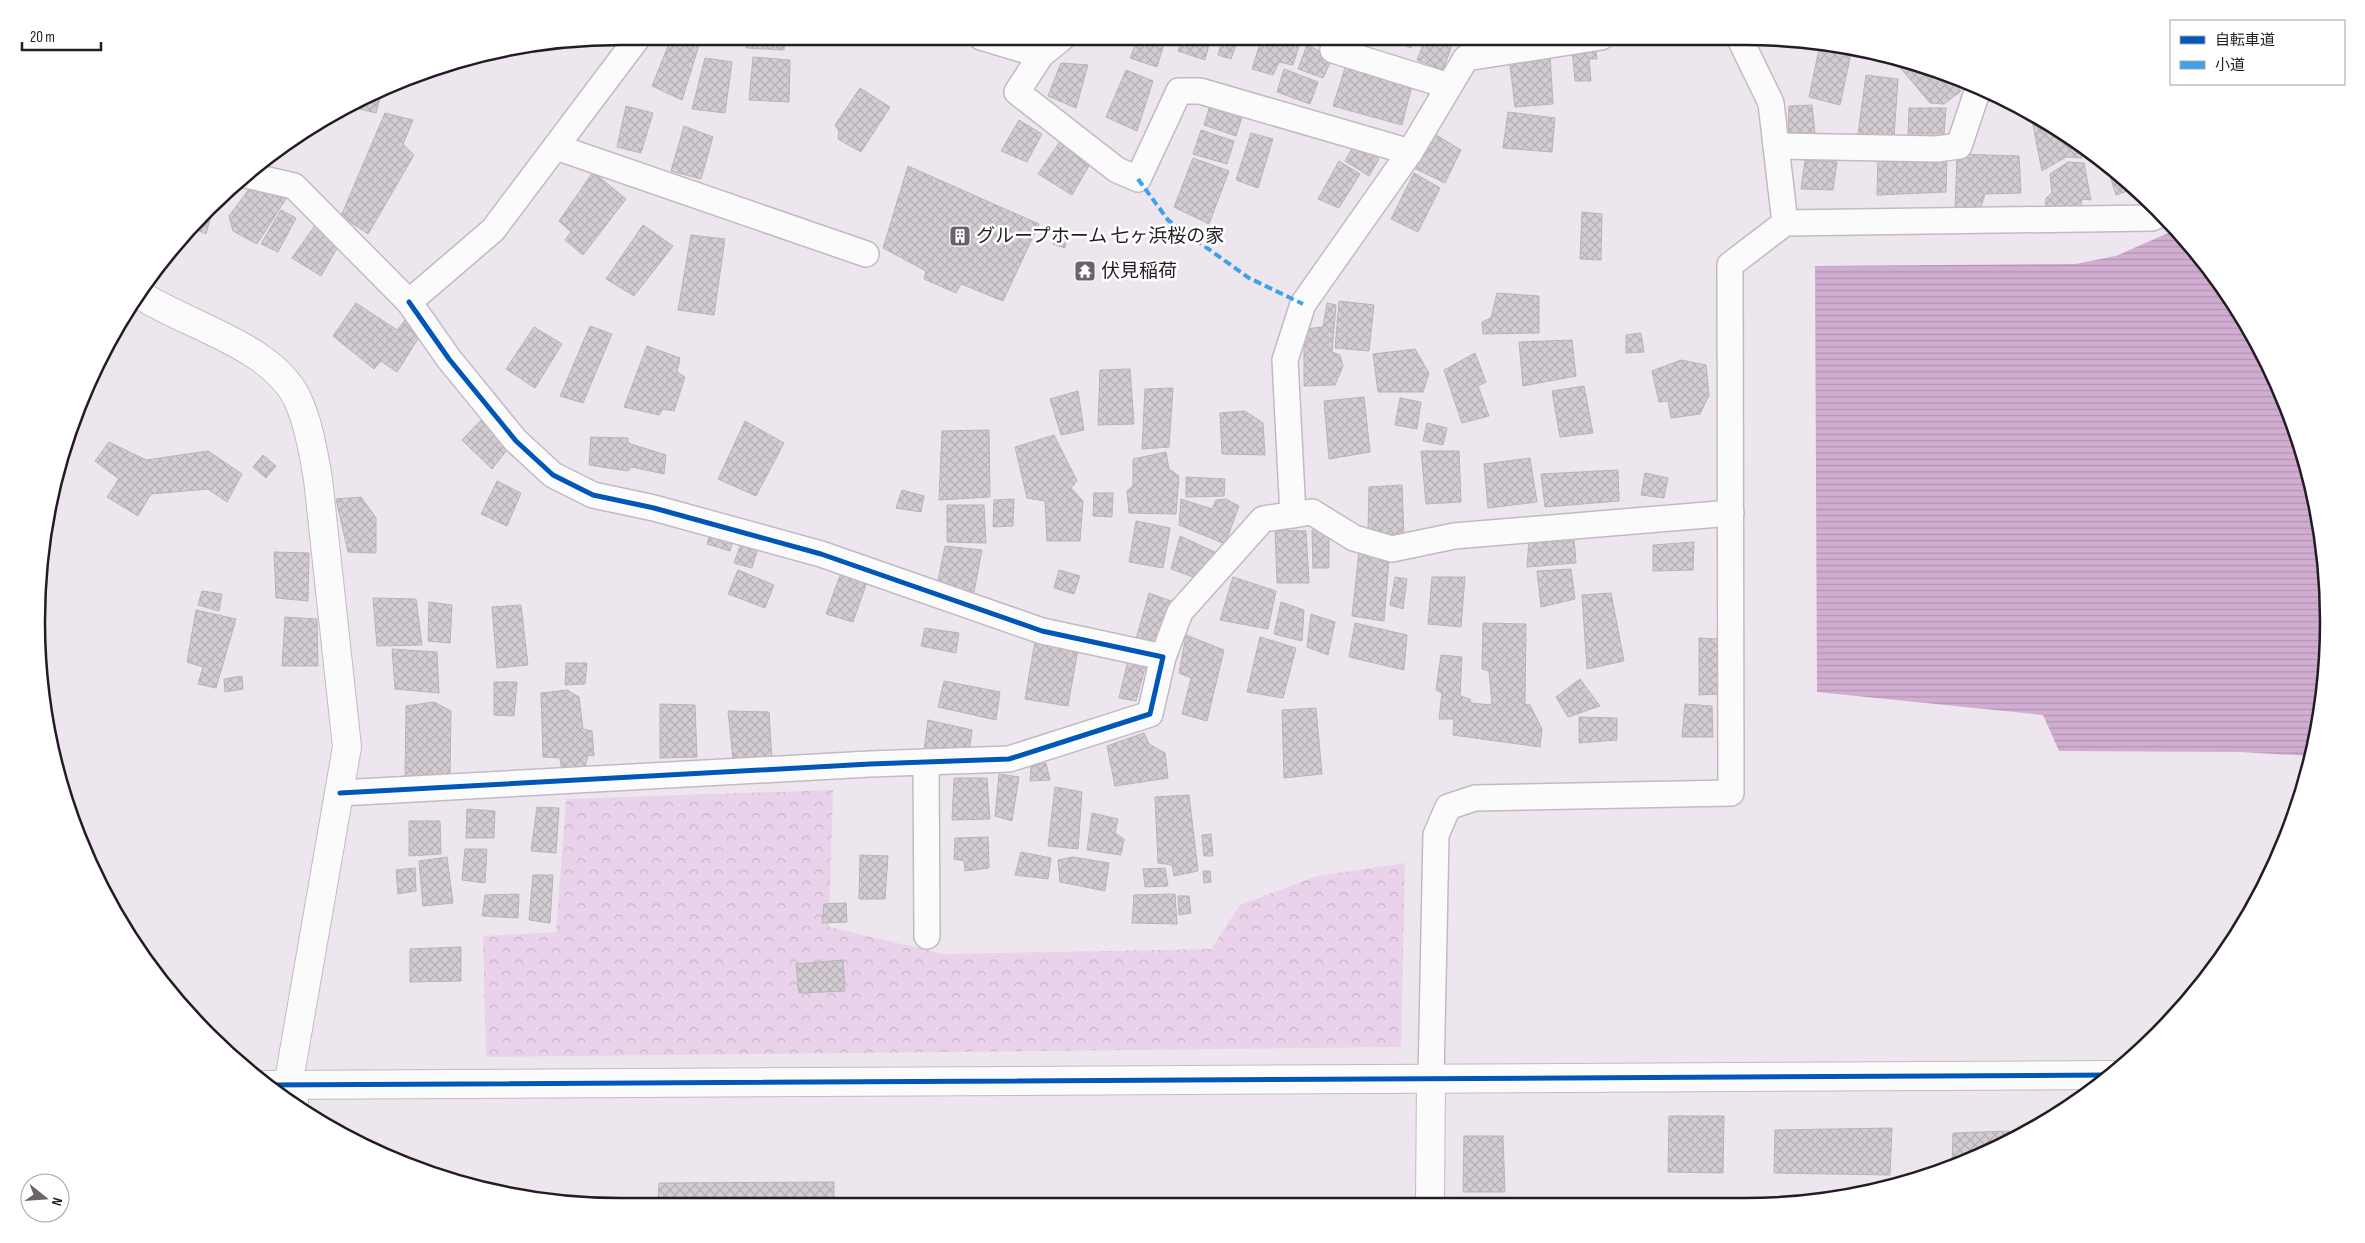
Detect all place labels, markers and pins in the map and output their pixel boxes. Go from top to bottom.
building icon: グループホーム 七ヶ浜桜の家 [948,224,972,248]
place label: グループホーム 七ヶ浜桜の家 [976,225,1224,248]
temple icon: 伏見稲荷 [1073,259,1097,283]
place label: 伏見稲荷 [1101,260,1177,283]

